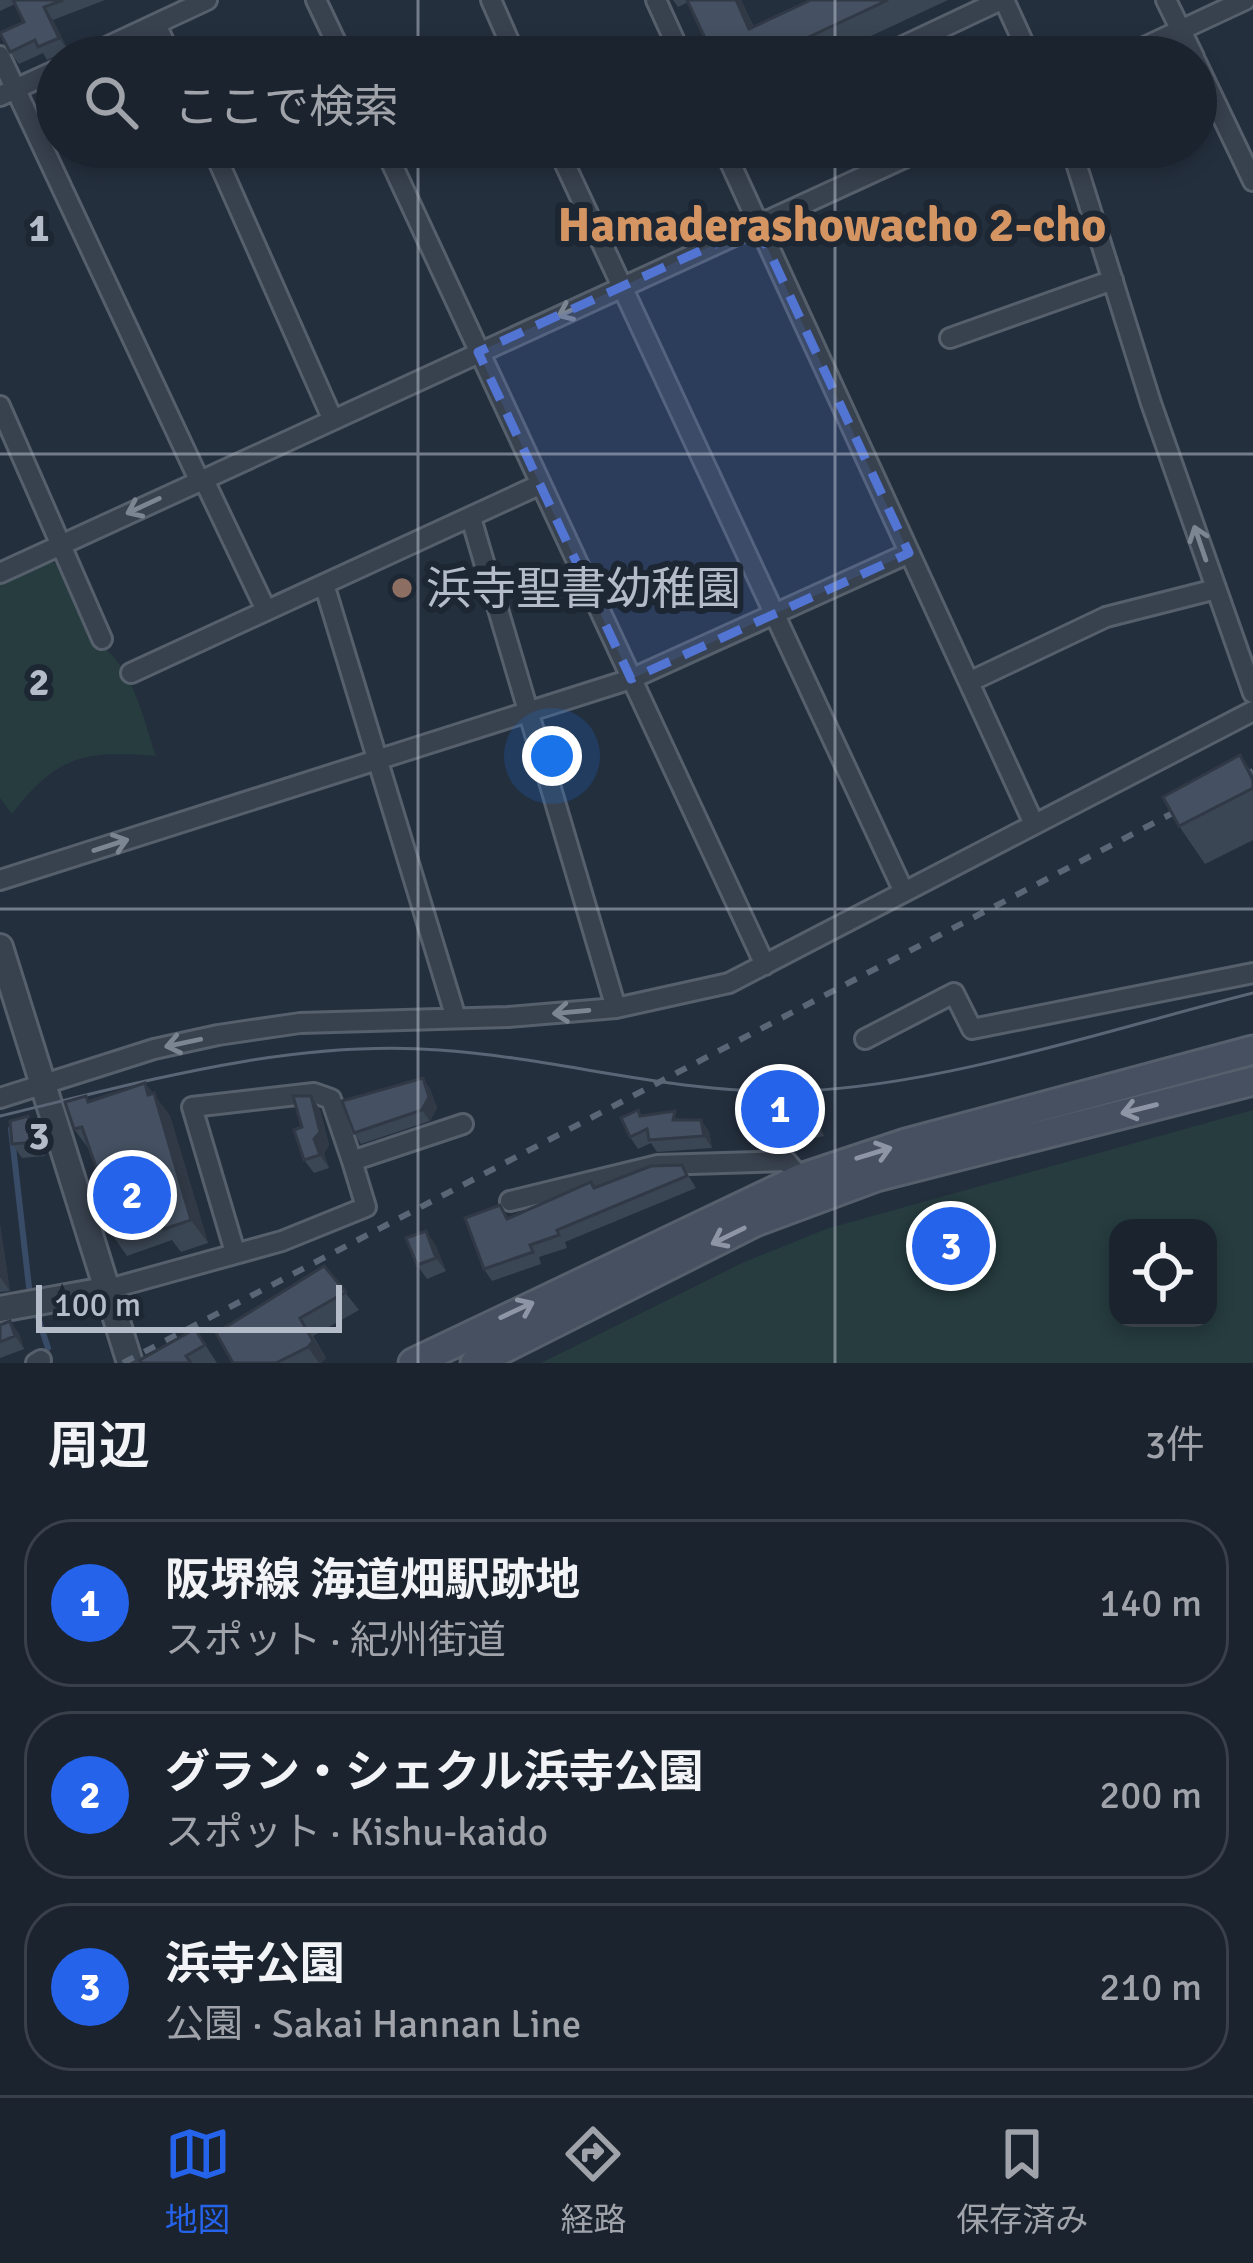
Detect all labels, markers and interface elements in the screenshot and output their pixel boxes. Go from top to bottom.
search box [36,36,1217,168]
icon: search [78,69,144,135]
text: ここで検索 [174,80,399,135]
district label: Hamaderashowacho 2-cho [558,196,1106,255]
text: 1 [28,204,50,252]
one-way arrow [557,299,593,321]
one-way arrow [126,496,162,518]
one-way arrow [1188,526,1209,563]
place label: 浜寺聖書幼稚園 [426,562,741,617]
marker: 浜寺聖書幼稚園 [389,575,415,601]
text: 2 [28,658,50,706]
your location [522,726,582,786]
one-way arrow [91,832,129,854]
one-way arrow [552,1001,591,1024]
one-way arrow [165,1032,203,1055]
pin: 1 [741,1064,819,1154]
one-way arrow [1121,1099,1159,1121]
text: 3 [28,1112,50,1160]
one-way arrow [854,1141,892,1163]
pin: 2 [93,1150,171,1240]
pin: 3 [912,1201,990,1291]
map controls [1109,1219,1217,1327]
button: locate [1109,1219,1217,1327]
one-way arrow [710,1226,746,1249]
scale bar [36,1279,342,1332]
text: 100 m [54,1285,141,1326]
one-way arrow [498,1298,534,1320]
text: 周辺 [48,1415,150,1478]
text: 3件 [1145,1421,1205,1469]
text: 阪堺線 海道畑駅跡地 [165,1553,580,1608]
text: 1 [79,1579,101,1627]
text: 140 m [1099,1579,1202,1627]
text: スポット · 紀州街道 [165,1616,506,1664]
text: グラン・シェクル浜寺公園 [165,1745,704,1800]
text: 2 [79,1771,101,1819]
text: 200 m [1099,1771,1202,1819]
text: スポット · Kishu-kaido [165,1808,548,1856]
text: 浜寺公園 [165,1937,345,1992]
text: 3 [79,1963,101,2011]
text: 210 m [1099,1963,1202,2011]
text: 公園 · Sakai Hannan Line [165,2000,581,2048]
tab: 地図 [165,2121,231,2241]
tab: 経路 [560,2121,626,2241]
tab: 保存済み [956,2121,1088,2241]

